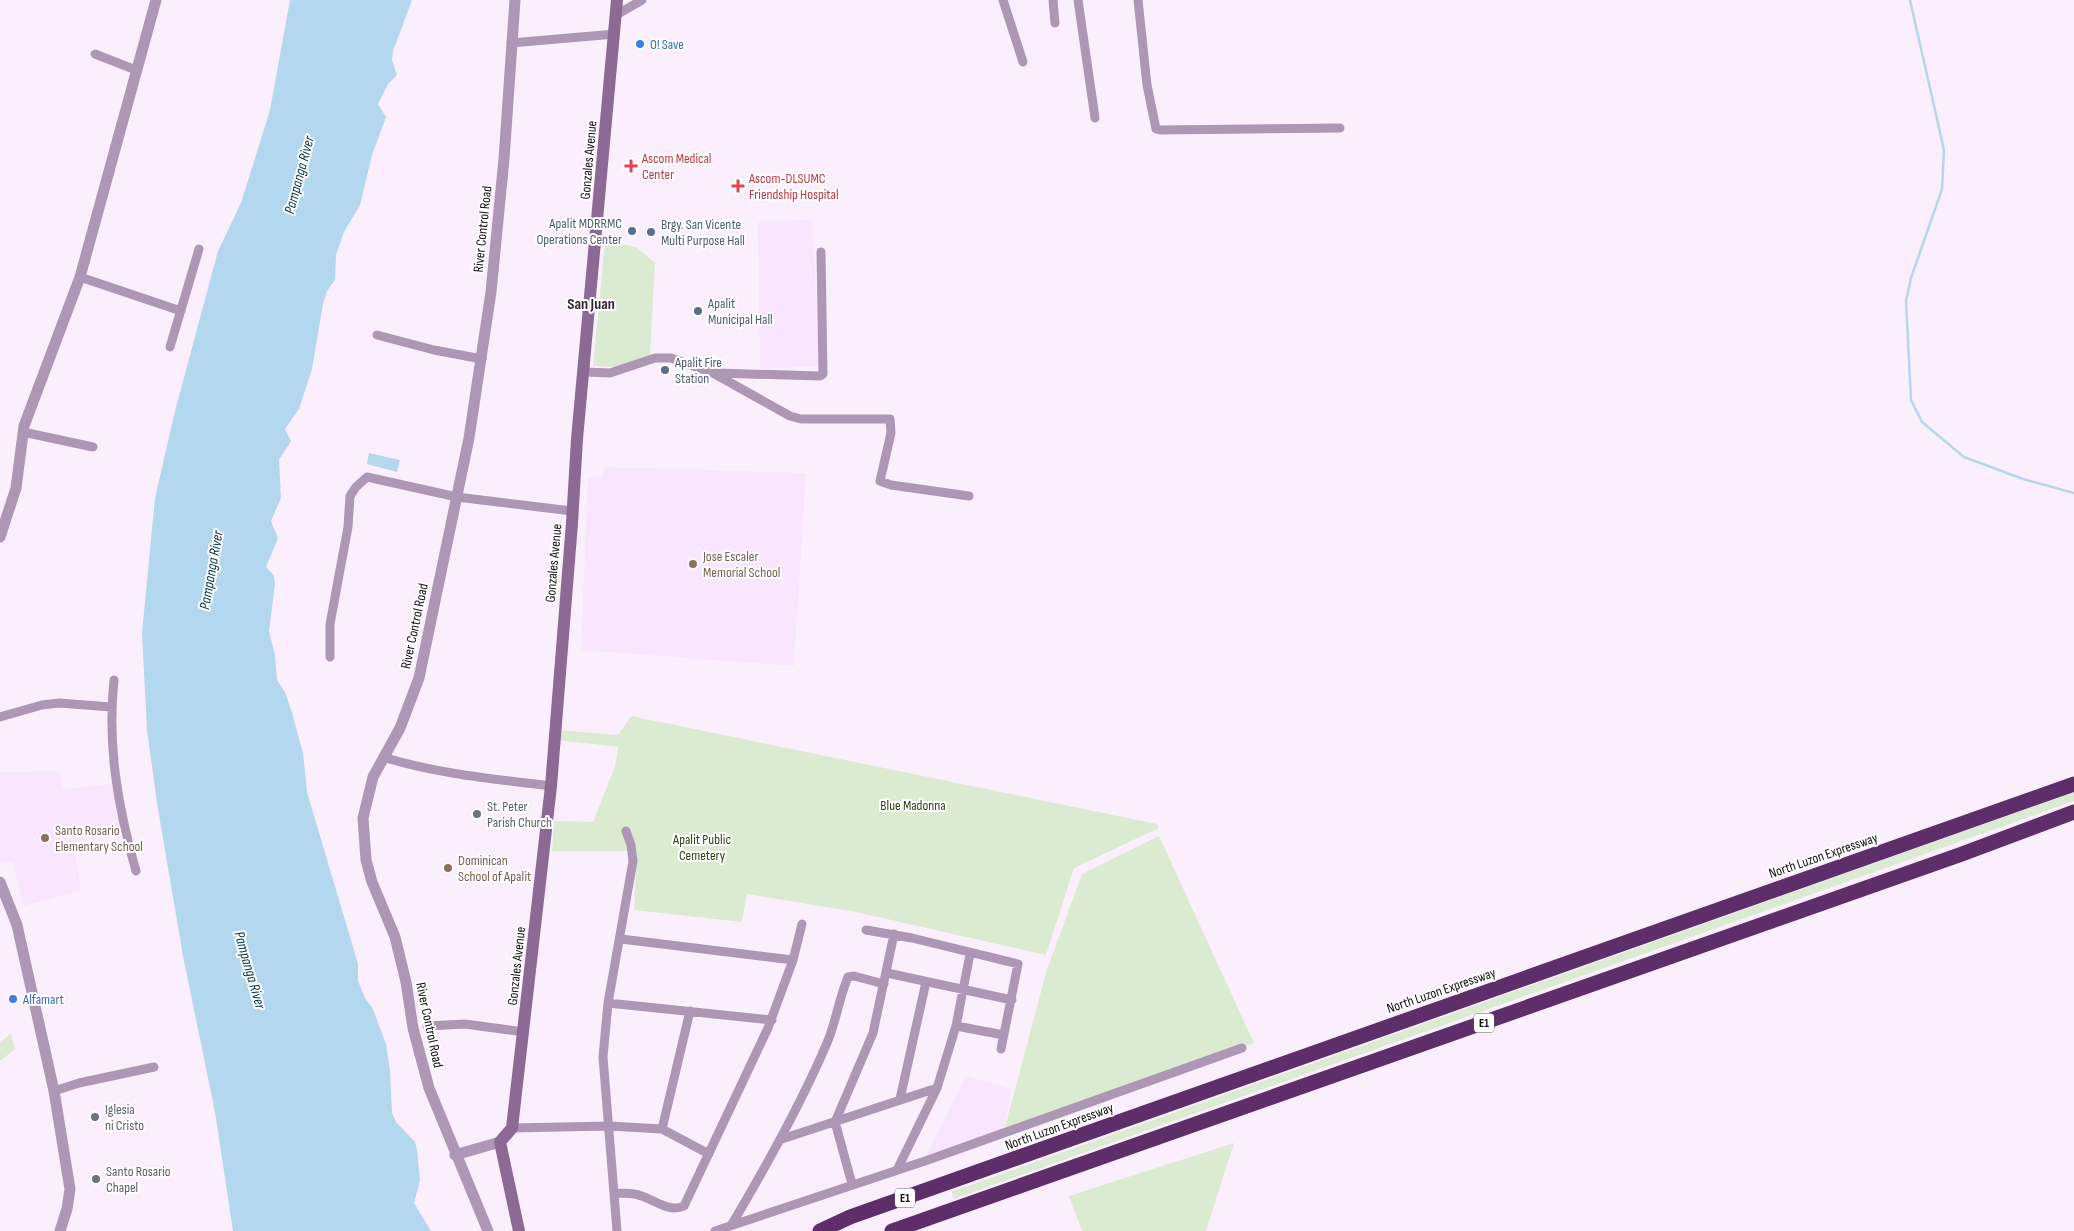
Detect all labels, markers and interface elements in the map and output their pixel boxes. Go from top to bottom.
place label: O! Save [650,36,684,53]
marker: O! Save [634,38,646,50]
street label: Gonzales Avenue [577,120,600,200]
water label: Pampanga River [280,133,319,216]
place label: Ascom Medical Center [641,150,711,183]
marker: Ascom Medical Center [624,159,638,173]
place label: Ascom-DLSUMC Friendship Hospital [748,170,839,203]
marker: Ascom-DLSUMC Friendship Hospital [731,179,745,193]
street label: River Control Road [470,185,496,273]
place label: Apalit MDRRMC Operations Center [536,215,622,248]
place label: Brgy. San Vicente Multi Purpose Hall [661,216,745,249]
marker: Apalit MDRRMC Operations Center [626,225,638,237]
marker: Brgy. San Vicente Multi Purpose Hall [645,226,657,238]
district label: San Juan [567,295,615,314]
place label: Apalit Municipal Hall [707,295,773,328]
marker: Apalit Municipal Hall [692,305,704,317]
place label: Apalit Fire Station [674,354,722,387]
marker: Apalit Fire Station [659,364,671,376]
street label: Gonzales Avenue [542,523,565,603]
water label: Pampanga River [195,528,228,611]
place label: Jose Escaler Memorial School [702,548,780,581]
marker: Jose Escaler Memorial School [687,558,699,570]
street label: River Control Road [397,582,432,670]
park label: Blue Madonna [880,797,946,814]
place label: St. Peter Parish Church [487,798,552,831]
marker: St. Peter Parish Church [471,808,483,820]
place label: Santo Rosario Elementary School [55,822,143,855]
street label: North Luzon Expressway [1766,829,1880,882]
park label: Apalit Public Cemetery [672,831,731,864]
marker: Santo Rosario Elementary School [39,832,51,844]
place label: Dominican School of Apalit [458,852,531,885]
marker: Dominican School of Apalit [442,862,454,874]
street label: Gonzales Avenue [504,926,529,1006]
water label: Pampanga River [229,929,270,1012]
street label: North Luzon Expressway [1384,964,1498,1017]
street label: River Control Road [412,981,447,1070]
place label: Alfamart [22,991,64,1008]
marker: Alfamart [7,993,19,1005]
road number: E1 [1474,1014,1494,1032]
street label: North Luzon Expressway [1003,1099,1116,1154]
place label: Iglesia ni Cristo [105,1101,144,1134]
marker: Iglesia ni Cristo [89,1111,101,1123]
place label: Santo Rosario Chapel [106,1163,171,1196]
marker: Santo Rosario Chapel [90,1173,102,1185]
road number: E1 [895,1188,915,1208]

